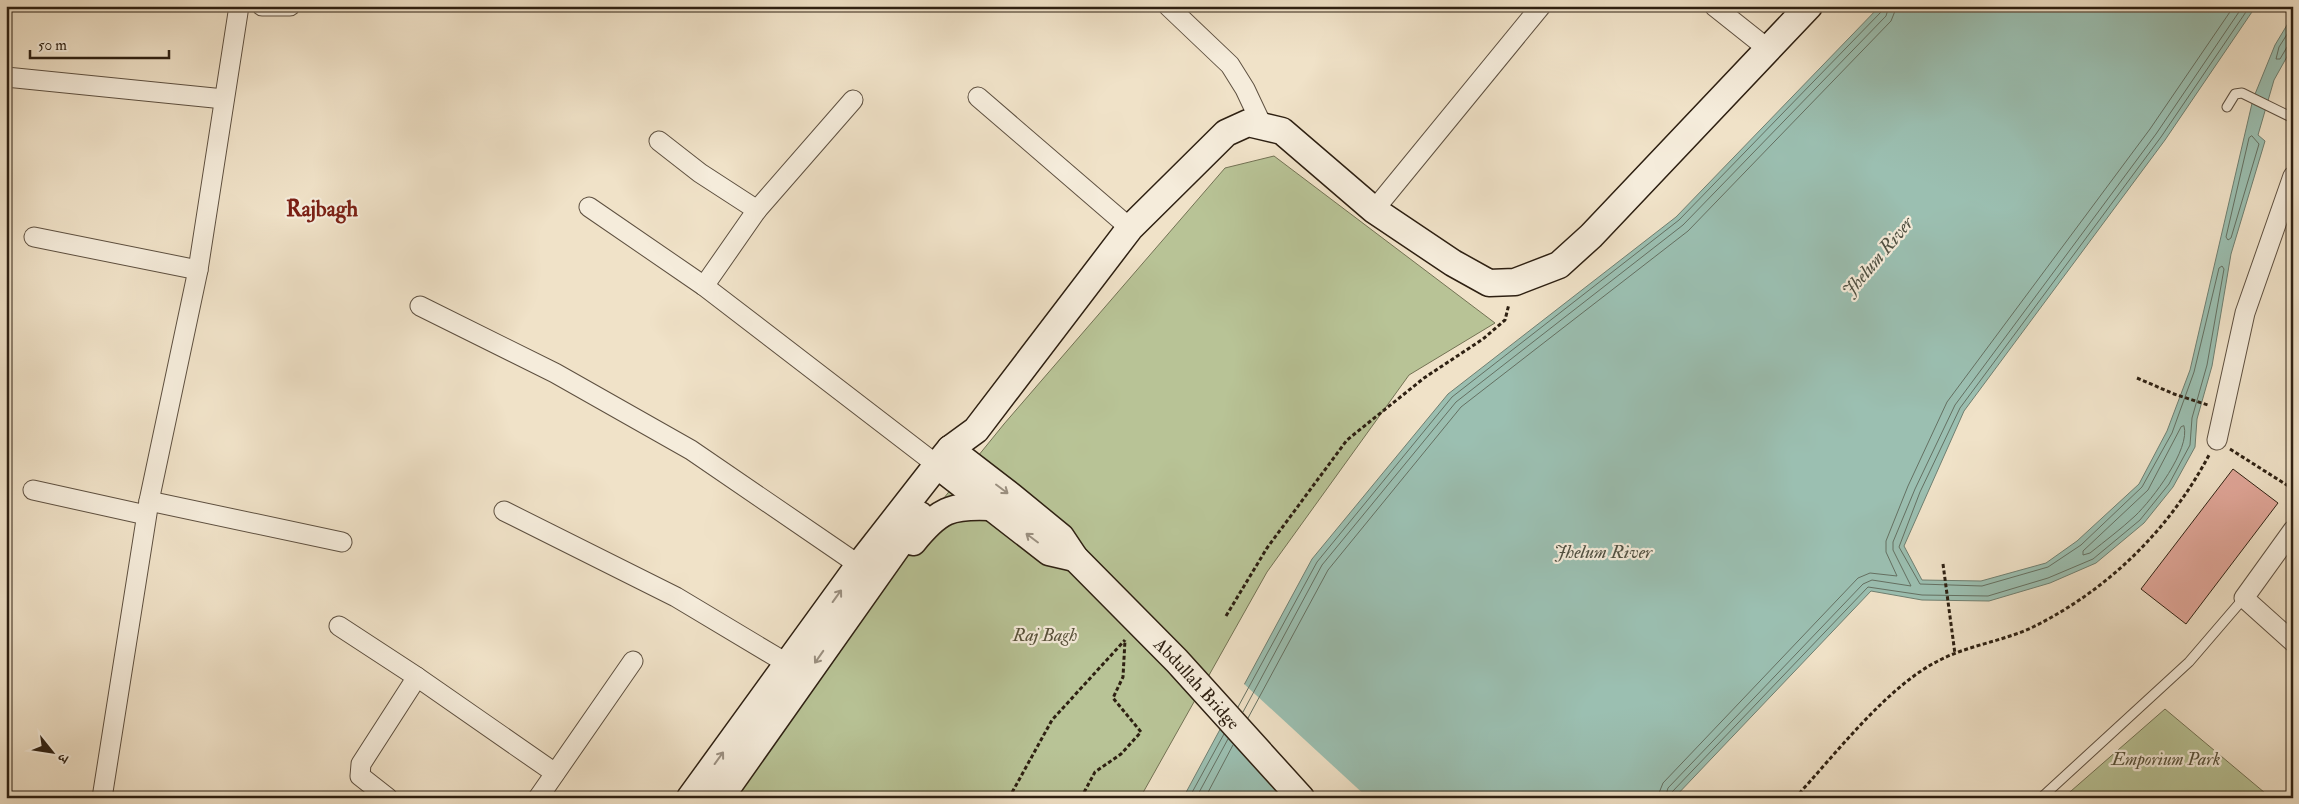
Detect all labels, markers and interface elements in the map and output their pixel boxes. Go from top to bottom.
scale bar [30,28,169,60]
text: 50 m [38,36,67,55]
district label: Rajbagh [286,195,359,224]
water label: Jhelum River [1837,211,1919,302]
one-way arrow [995,483,1008,494]
one-way arrow [1025,533,1039,543]
water label: Jhelum River [1554,540,1653,564]
one-way arrow [832,589,842,603]
park label: Raj Bagh [1012,624,1077,647]
street label: Abdullah Bridge [1148,632,1245,735]
one-way arrow [814,650,824,664]
north arrow [28,726,78,776]
park label: Emporium Park [2111,748,2220,771]
text: उ [53,750,72,766]
one-way arrow [714,751,724,765]

